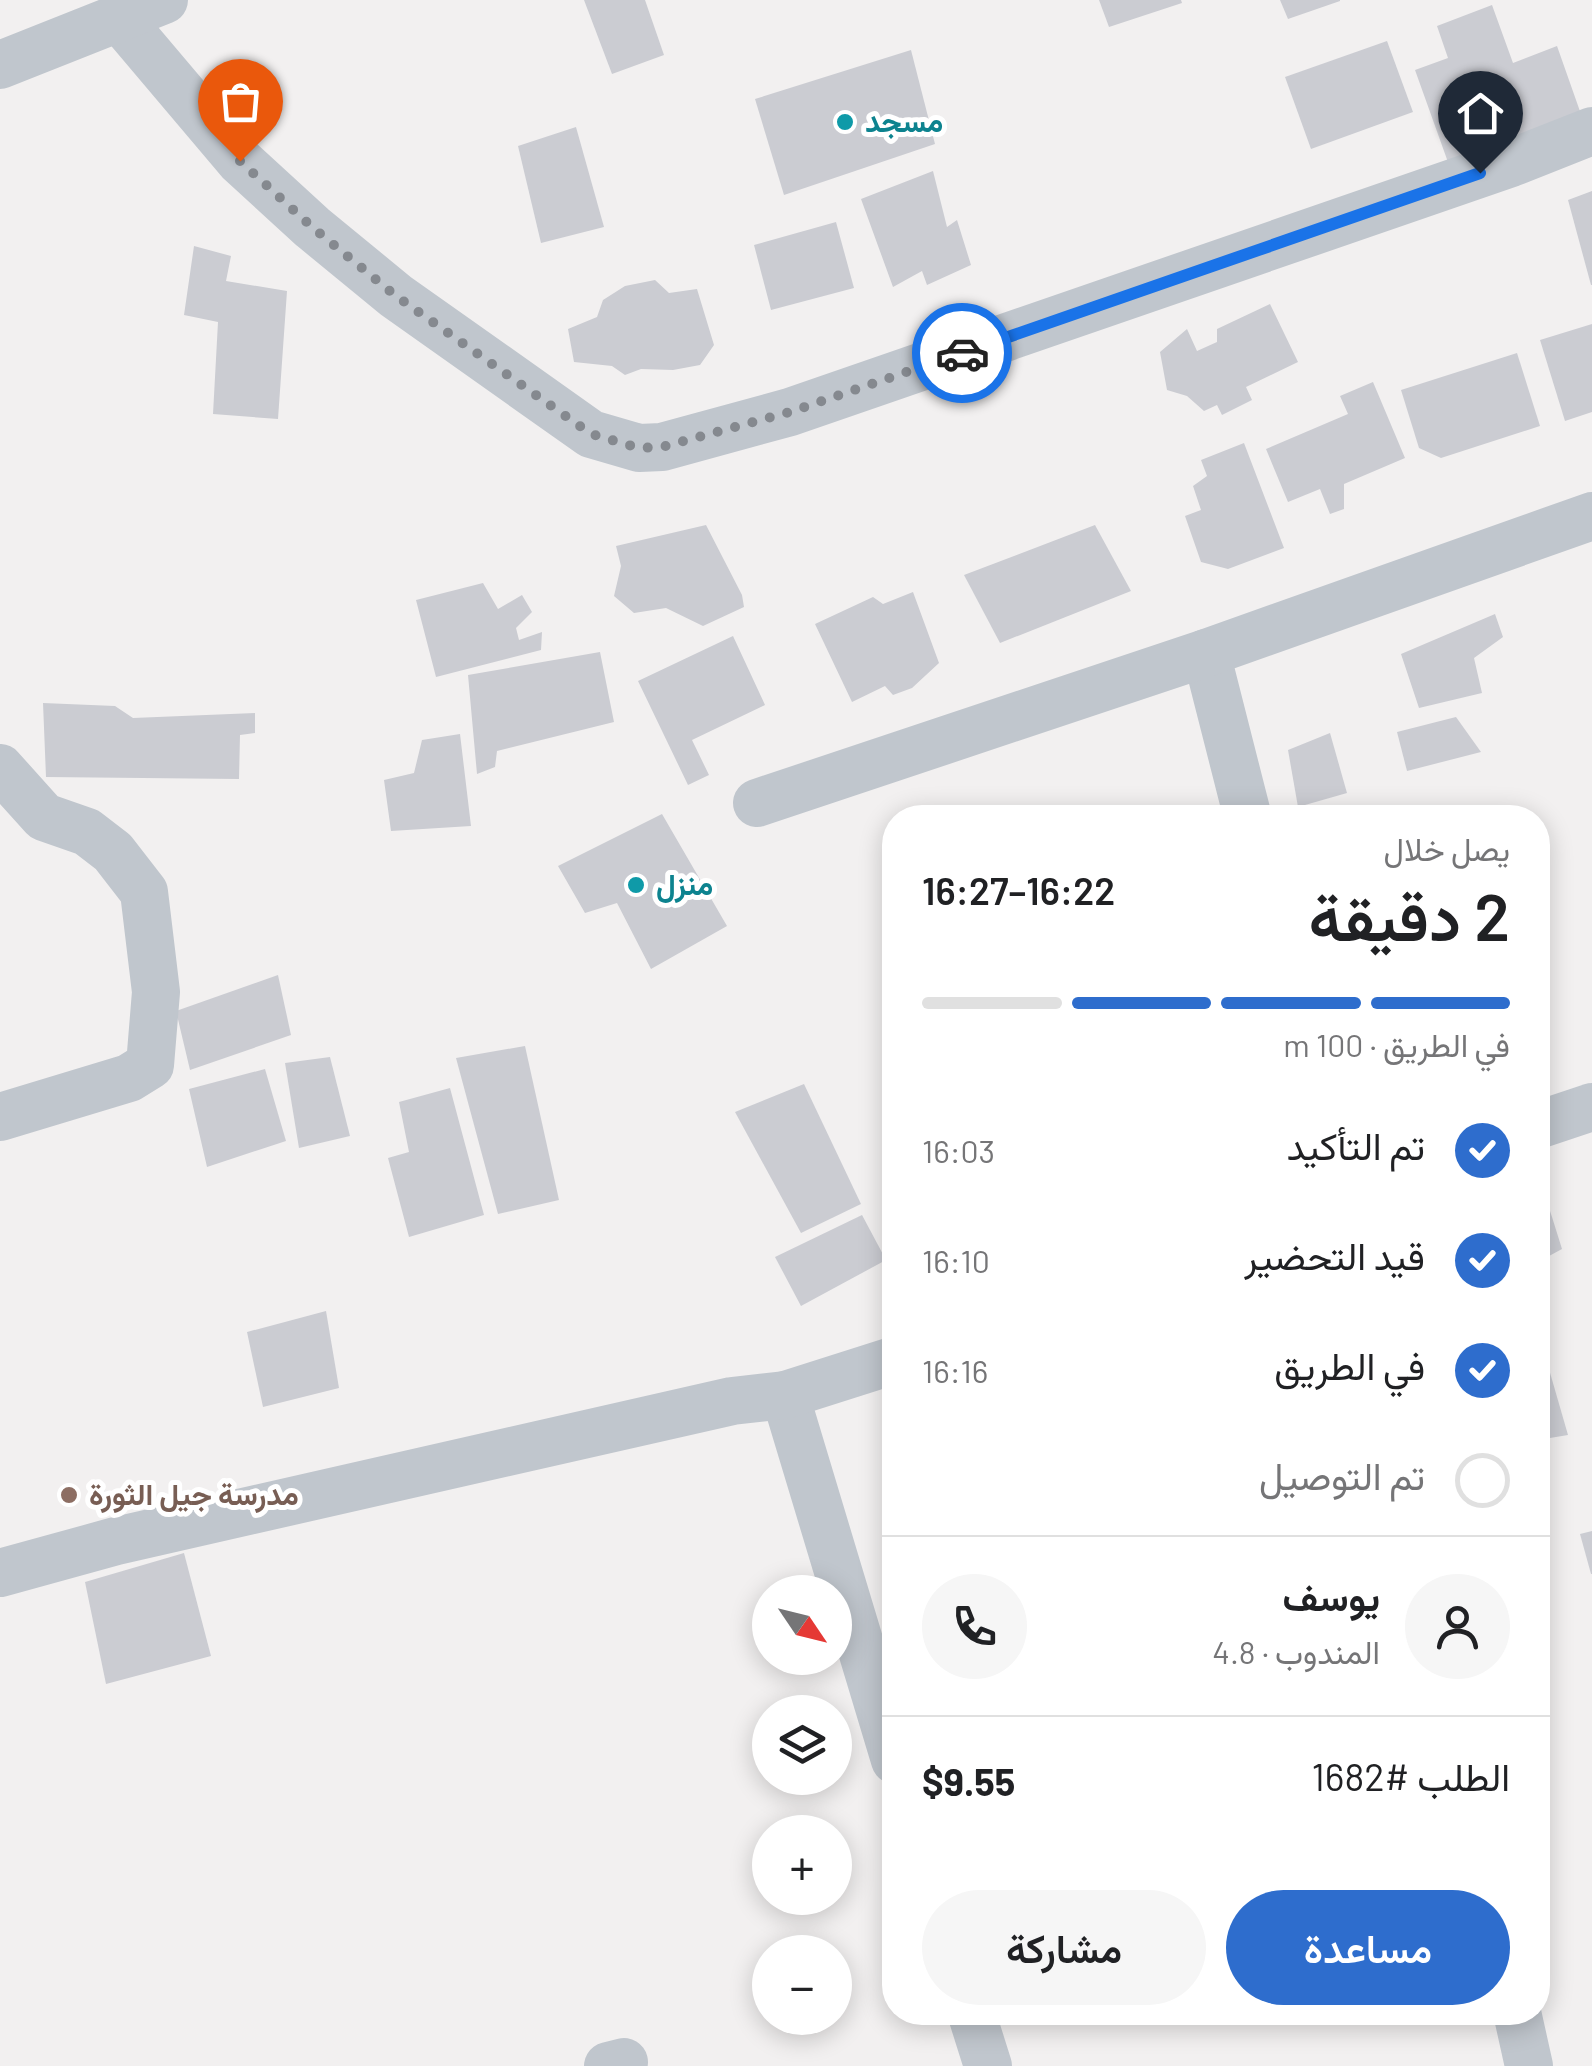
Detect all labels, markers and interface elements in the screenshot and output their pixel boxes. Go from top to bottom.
pin [198,59,283,162]
pin [1438,71,1523,174]
icon: bag [213,74,268,129]
icon: home [1453,86,1508,141]
place label: مسجد [865,102,943,139]
marker: مسجد [834,111,856,133]
courier [912,303,1012,403]
icon: car [935,326,990,381]
text: يصل خلال [1383,829,1510,867]
place label: منزل [656,865,713,903]
text: 16:22–16:27 [922,867,1115,913]
marker: منزل [625,874,647,896]
text: 2 دقيقة [1309,876,1510,954]
text: في الطريق · 100 m [1283,1025,1510,1063]
text: تم التأكيد [1287,1122,1425,1168]
icon: check [1455,1123,1510,1178]
text: 16:03 [922,1131,995,1169]
text: قيد التحضير [1244,1232,1425,1278]
icon: check [1455,1233,1510,1288]
text: 16:10 [922,1241,990,1279]
text: في الطريق [1274,1342,1425,1388]
icon: check [1455,1343,1510,1398]
text: 16:16 [922,1351,988,1389]
text: تم التوصيل [1259,1452,1425,1498]
place label: مدرسة جيل الثورة [89,1475,299,1513]
marker: مدرسة جيل الثورة [58,1484,80,1506]
text: يوسف [1283,1573,1380,1619]
button: phone [922,1574,1027,1679]
button: person [1405,1574,1510,1679]
north arrow [752,1575,852,1675]
map controls [752,1575,852,2035]
text: المندوب · 4.8 [1212,1632,1380,1670]
button: layers [752,1695,852,1795]
text: الطلب #1682 [1312,1753,1510,1799]
text: $9.55 [922,1758,1015,1804]
button: + [752,1815,852,1915]
button: مشاركة [922,1890,1206,2005]
button: مساعدة [1226,1890,1510,2005]
button: − [752,1935,852,2035]

